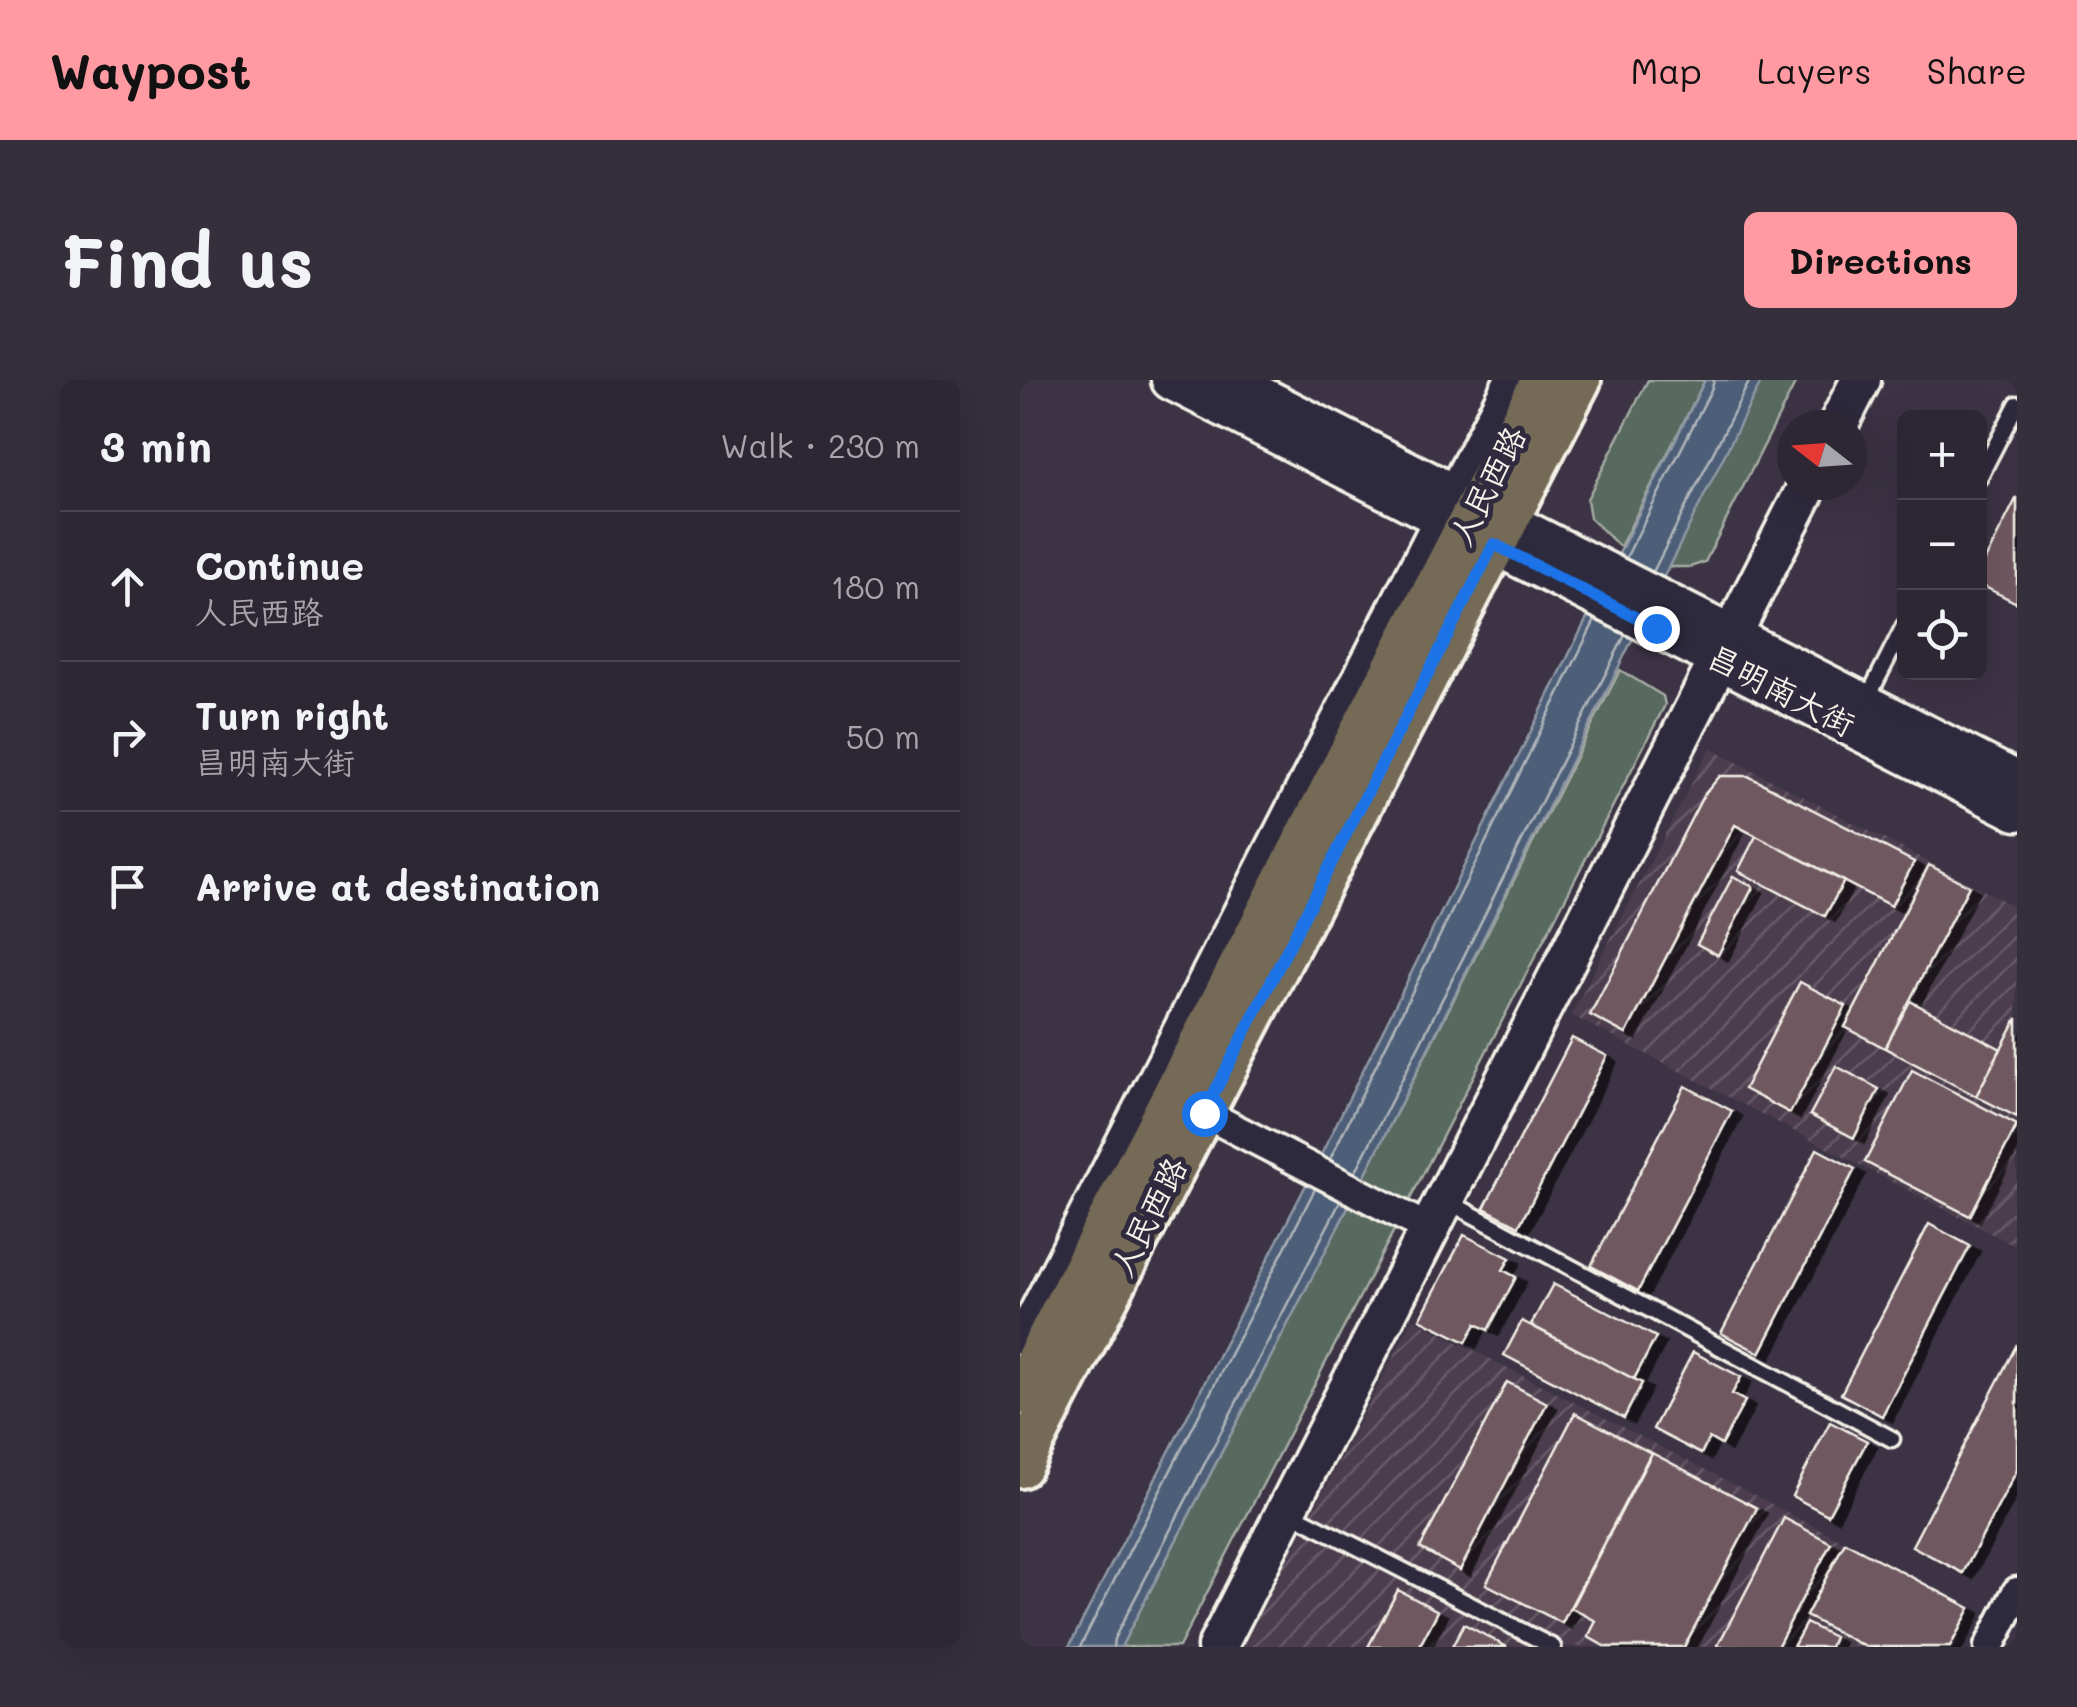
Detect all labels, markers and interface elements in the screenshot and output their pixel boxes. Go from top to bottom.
text: Waypost [50,39,251,101]
text: Map [1630,47,1702,93]
text: Layers [1757,47,1872,93]
text: Share [1927,47,2027,93]
button: Directions [1744,212,2017,308]
text: Find us [60,214,314,306]
north arrow [1777,410,1867,500]
map controls [1897,410,1987,680]
button: + [1897,410,1987,500]
text: 3 min [100,418,212,473]
street label: 人民西路 [1438,419,1534,552]
text: Walk · 230 m [720,424,920,466]
button: − [1897,500,1987,590]
text: Continue [195,540,364,590]
icon: ahead [100,559,155,614]
text: 180 m [831,565,920,607]
text: 人民西路 [195,590,323,632]
button: locate [1897,590,1987,680]
route end [1634,606,1680,652]
street label: 昌明南大街 [1701,634,1863,744]
text: Turn right [195,690,389,740]
icon: right [100,709,155,764]
text: 50 m [846,715,920,757]
text: 昌明南大街 [195,740,355,782]
icon: arrive [100,859,155,914]
text: Arrive at destination [195,861,600,911]
route start [1182,1091,1228,1137]
street label: 人民西路 [1099,1150,1195,1283]

